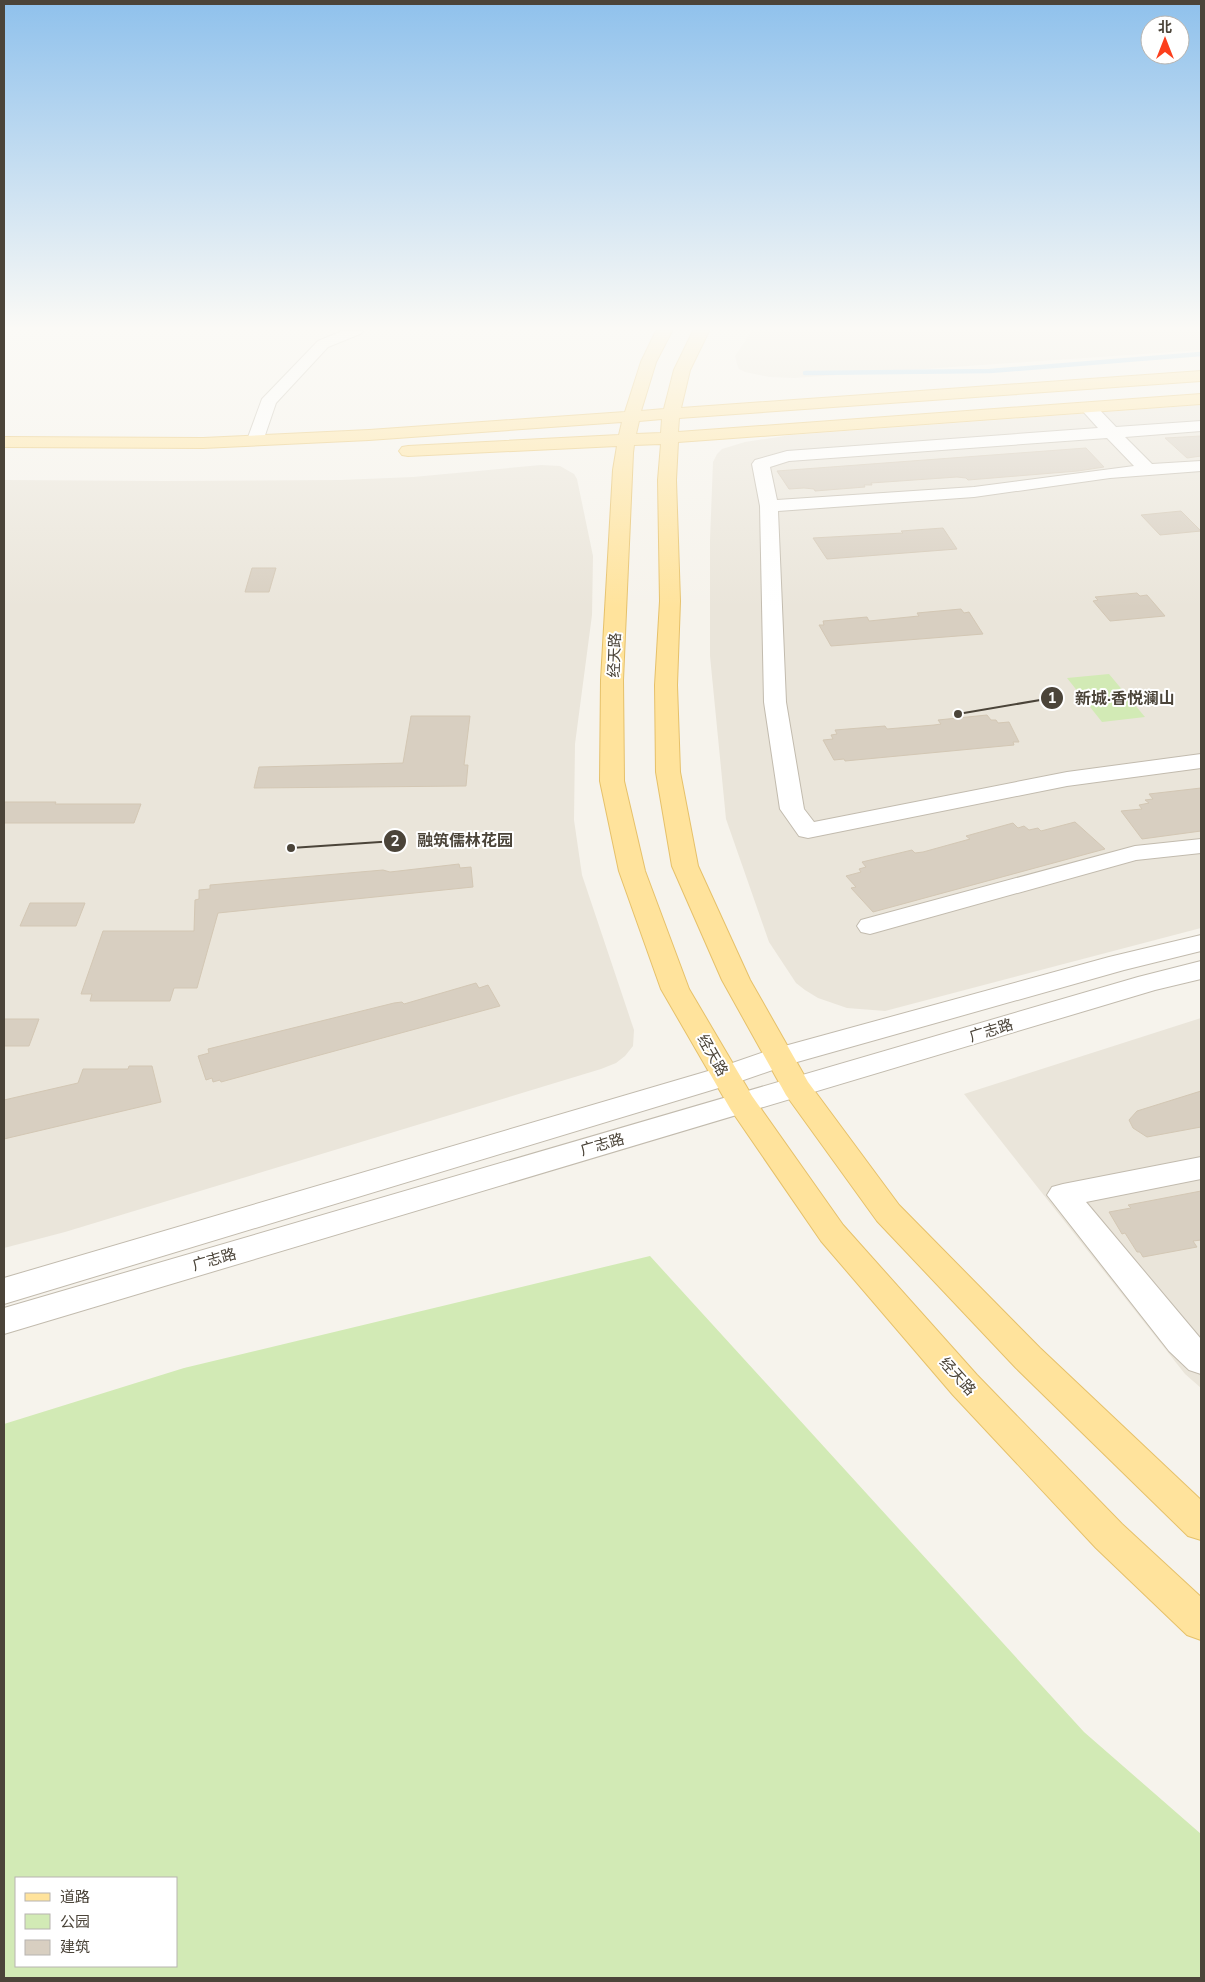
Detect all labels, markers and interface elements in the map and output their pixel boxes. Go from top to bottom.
north arrow [1140,15,1190,65]
text: 北 [1158,18,1172,36]
street label: 经天路 [604,632,624,678]
callout: 新城·香悦澜山 [1040,683,1185,714]
text: 1 [1047,688,1057,707]
text: 新城·香悦澜山 [1075,688,1175,708]
callout: 融筑儒林花园 [382,825,523,856]
text: 融筑儒林花园 [417,830,513,850]
text: 2 [390,831,400,850]
street label: 广志路 [967,1014,1015,1046]
street label: 经天路 [694,1031,732,1079]
street label: 广志路 [578,1129,626,1159]
street label: 广志路 [190,1244,238,1274]
street label: 经天路 [936,1353,980,1399]
legend [15,1877,178,1967]
text: 道路 [60,1887,90,1906]
text: 公园 [60,1912,90,1931]
text: 建筑 [60,1937,90,1956]

